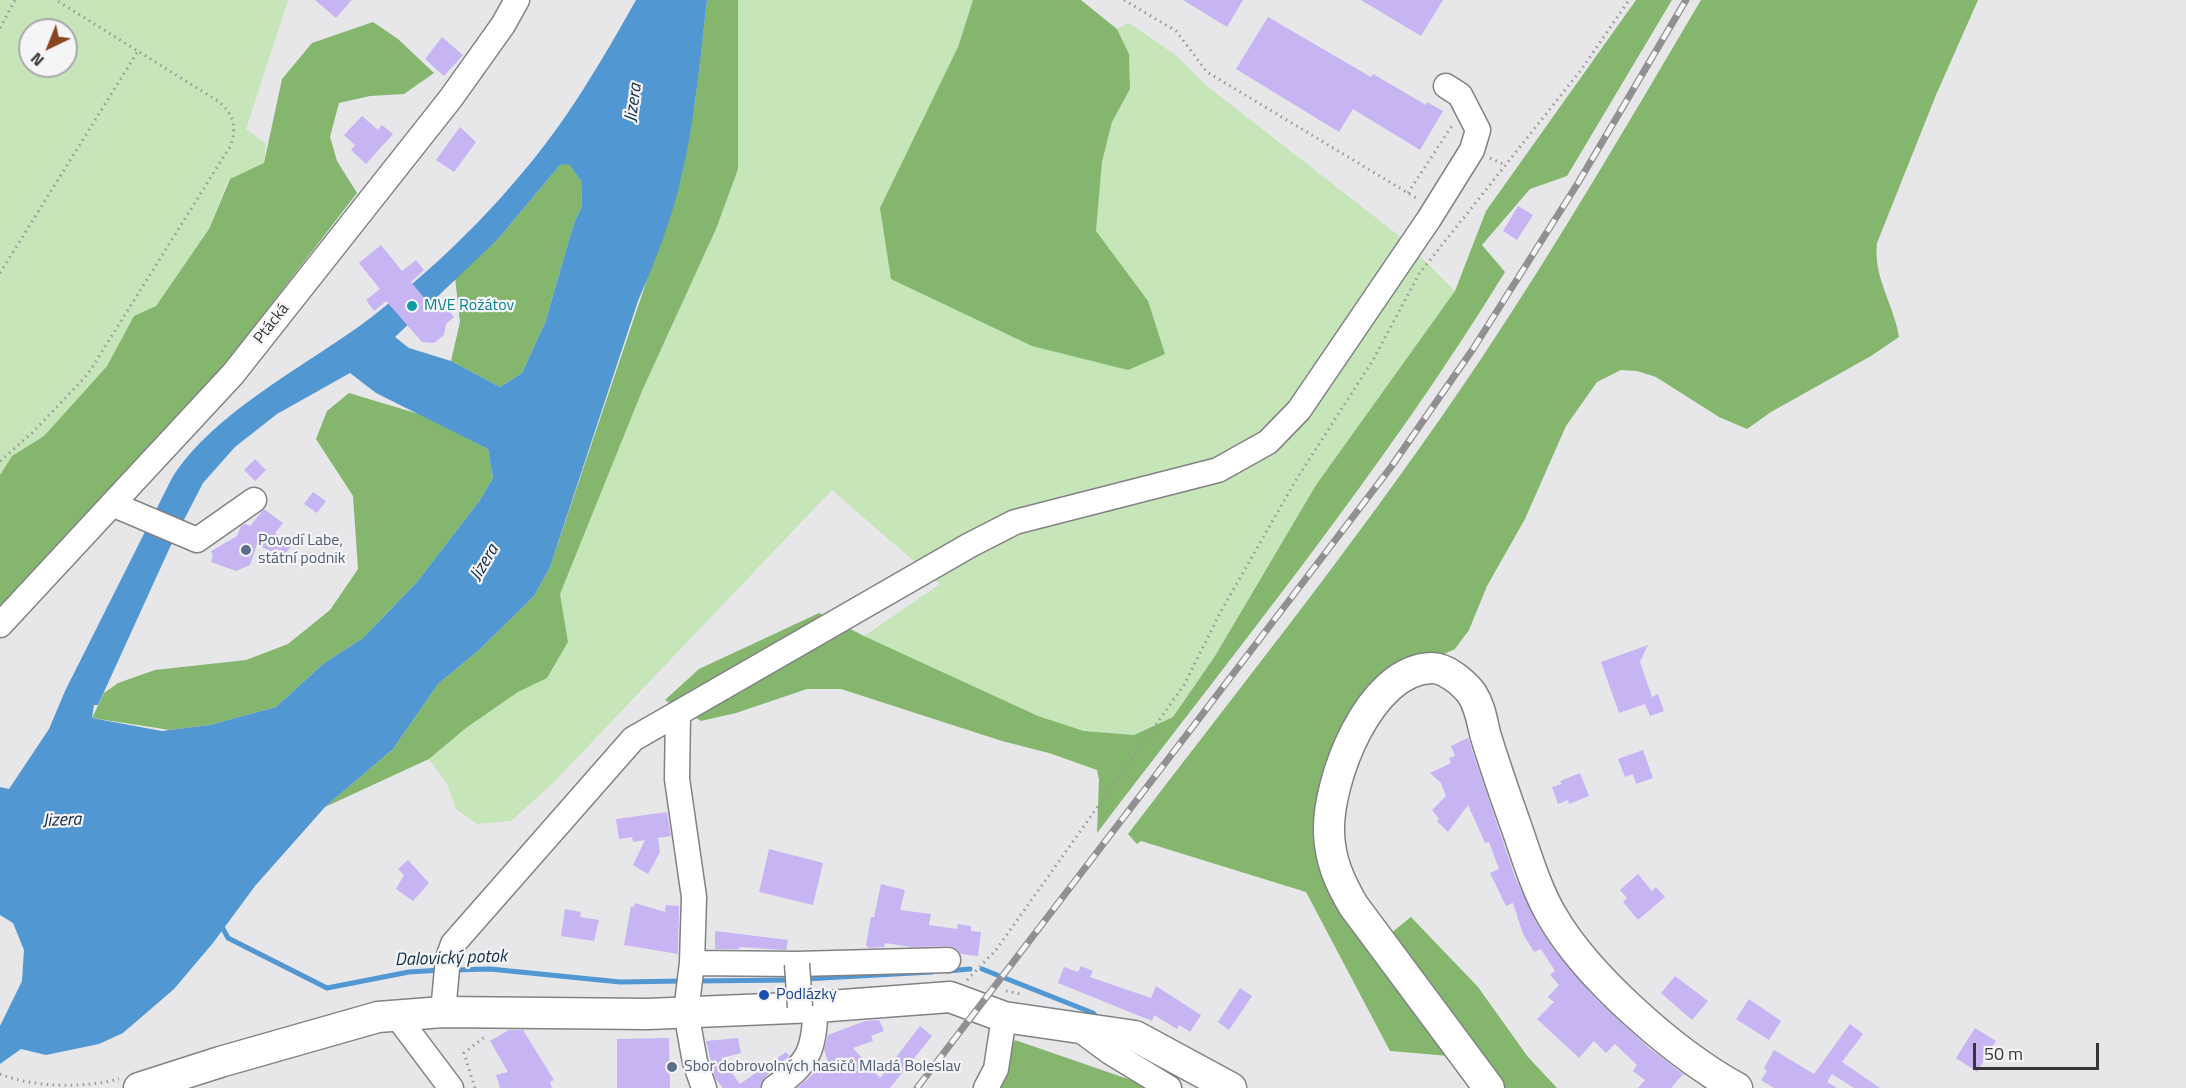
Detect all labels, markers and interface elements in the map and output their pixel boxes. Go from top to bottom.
north arrow [18,18,78,78]
text: N [25,47,49,72]
water label: Jizera [621,82,647,124]
place label: MVE Rožátov [424,296,514,316]
marker: MVE Rožátov [405,299,419,313]
street label: Ptácká [250,300,294,348]
place label: Povodí Labe, státní podnik [258,531,345,569]
water label: Jizera [466,541,504,585]
marker: Povodí Labe, státní podnik [239,543,253,557]
water label: Jizera [42,810,82,832]
water label: Dalovický potok [395,946,507,972]
place label: Podlázky [776,985,837,1005]
marker: Podlázky [757,988,771,1002]
scale bar [1976,1031,2102,1069]
text: 50 m [1984,1040,2023,1067]
place label: Sbor dobrovolných hasičů Mladá Boleslav [684,1057,961,1077]
marker: Sbor dobrovolných hasičů Mladá Boleslav [665,1060,679,1074]

